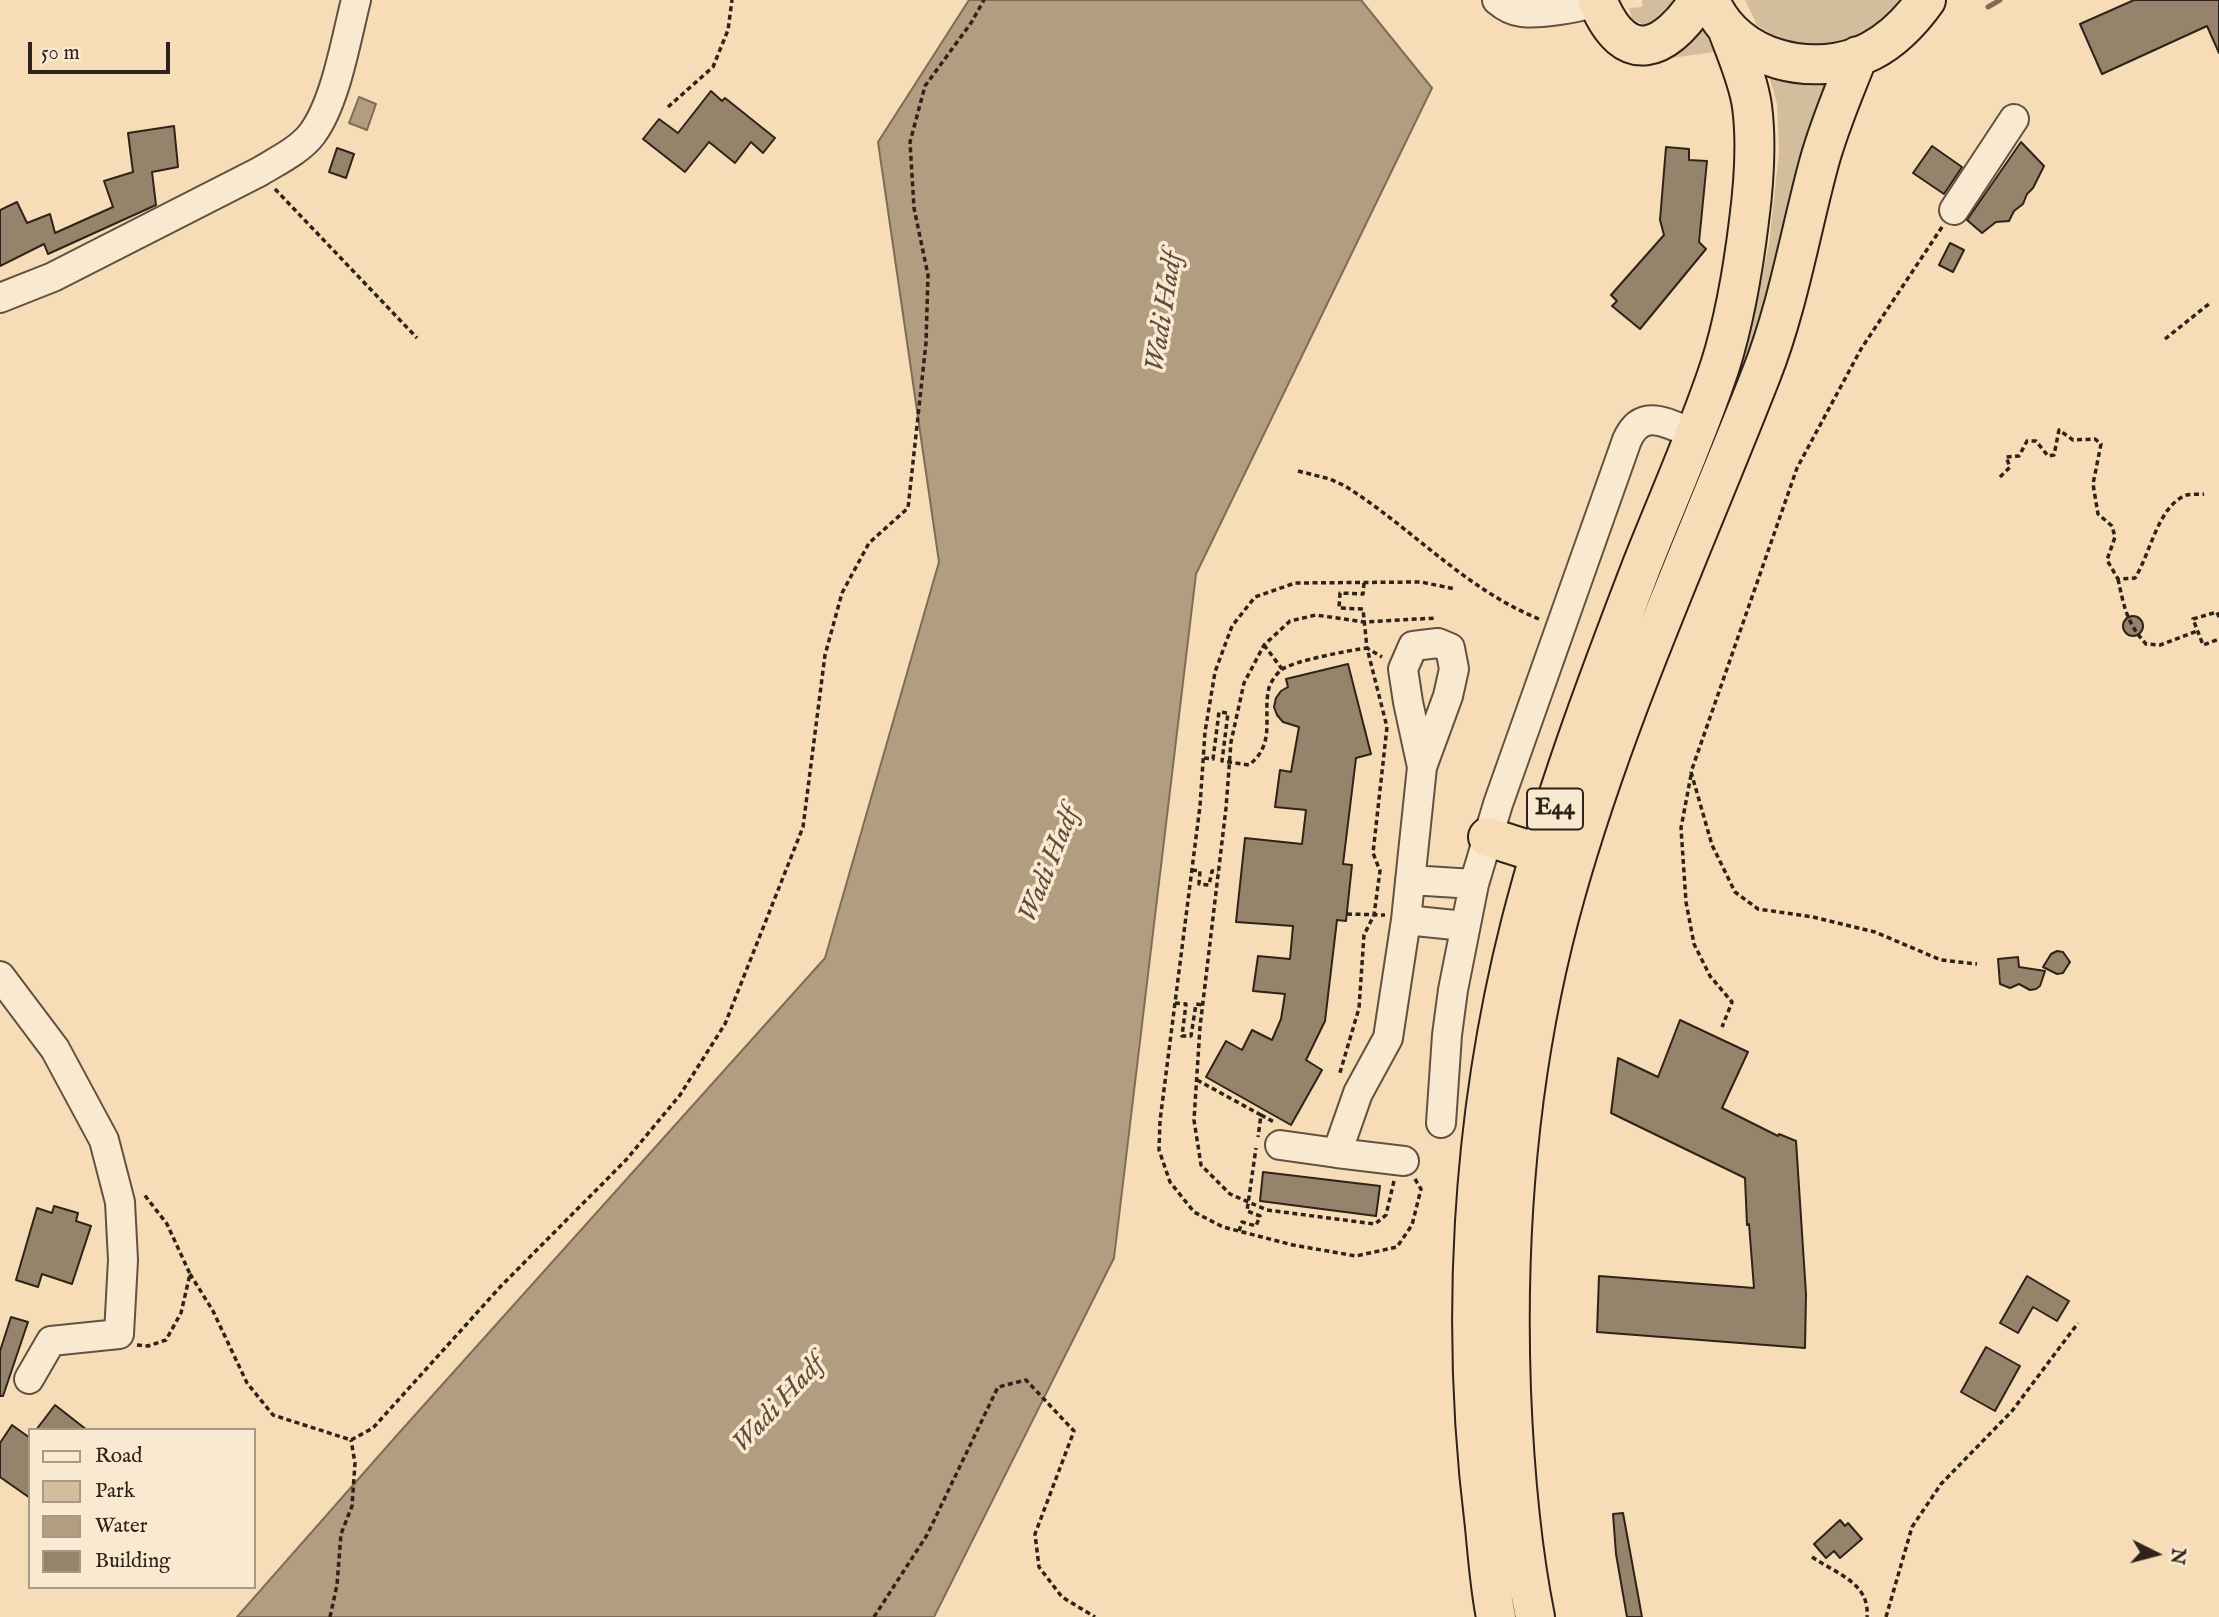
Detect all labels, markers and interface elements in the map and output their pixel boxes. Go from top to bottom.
scale bar [32,28,173,72]
text: 50 m [41,40,80,67]
water label: Wadi Hadf [1140,249,1192,375]
road number: E44 [1527,788,1583,830]
water label: Wadi Hadf [1013,802,1089,928]
water label: Wadi Hadf [726,1349,834,1461]
legend [28,1428,256,1589]
text: Road [95,1443,142,1470]
text: Park [95,1478,135,1505]
text: Water [95,1513,147,1540]
north arrow [2121,1519,2191,1589]
text: N [2164,1547,2190,1566]
text: Building [95,1548,170,1575]

